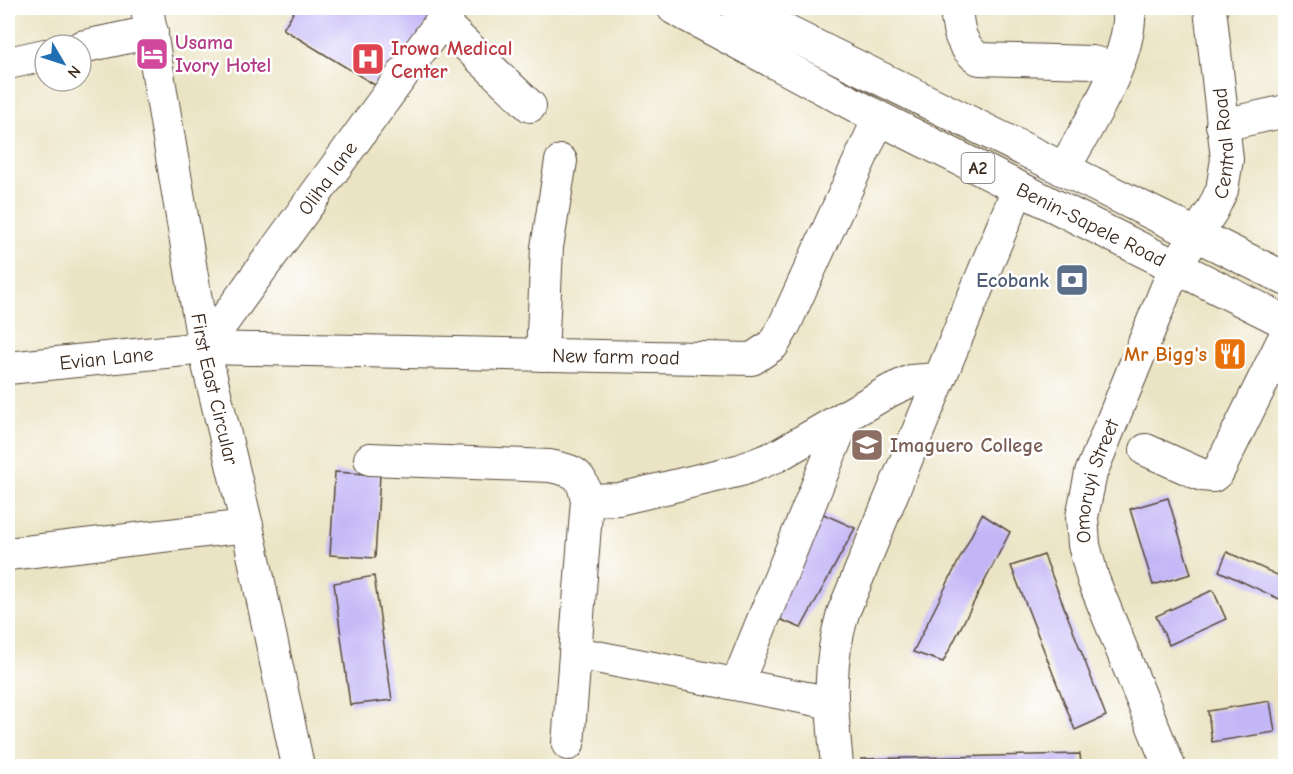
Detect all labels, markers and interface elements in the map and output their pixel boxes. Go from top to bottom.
place label: Usama Ivory Hotel [175,31,271,77]
north arrow [33,33,93,93]
hotel icon: Usama Ivory Hotel [134,36,170,72]
place label: Irowa Medical Center [391,37,512,83]
hospital icon: Irowa Medical Center [350,41,386,77]
text: N [64,62,84,82]
street label: Central Road [1208,87,1239,203]
street label: Oliha lane [293,137,362,220]
road number: A2 [962,153,994,183]
street label: Benin-Sapele Road [1013,178,1169,272]
bank icon: Ecobank [1054,262,1090,298]
place label: Ecobank [976,269,1049,292]
street label: First East Circular [186,312,243,467]
restaurant icon: Mr Bigg's [1212,336,1248,372]
street label: Evian Lane [59,342,155,375]
place label: Mr Bigg's [1124,343,1207,366]
street label: New farm road [552,344,680,370]
street label: Omoruyi Street [1071,415,1124,544]
school or university icon: Imaguero College [849,427,885,463]
place label: Imaguero College [890,434,1043,457]

